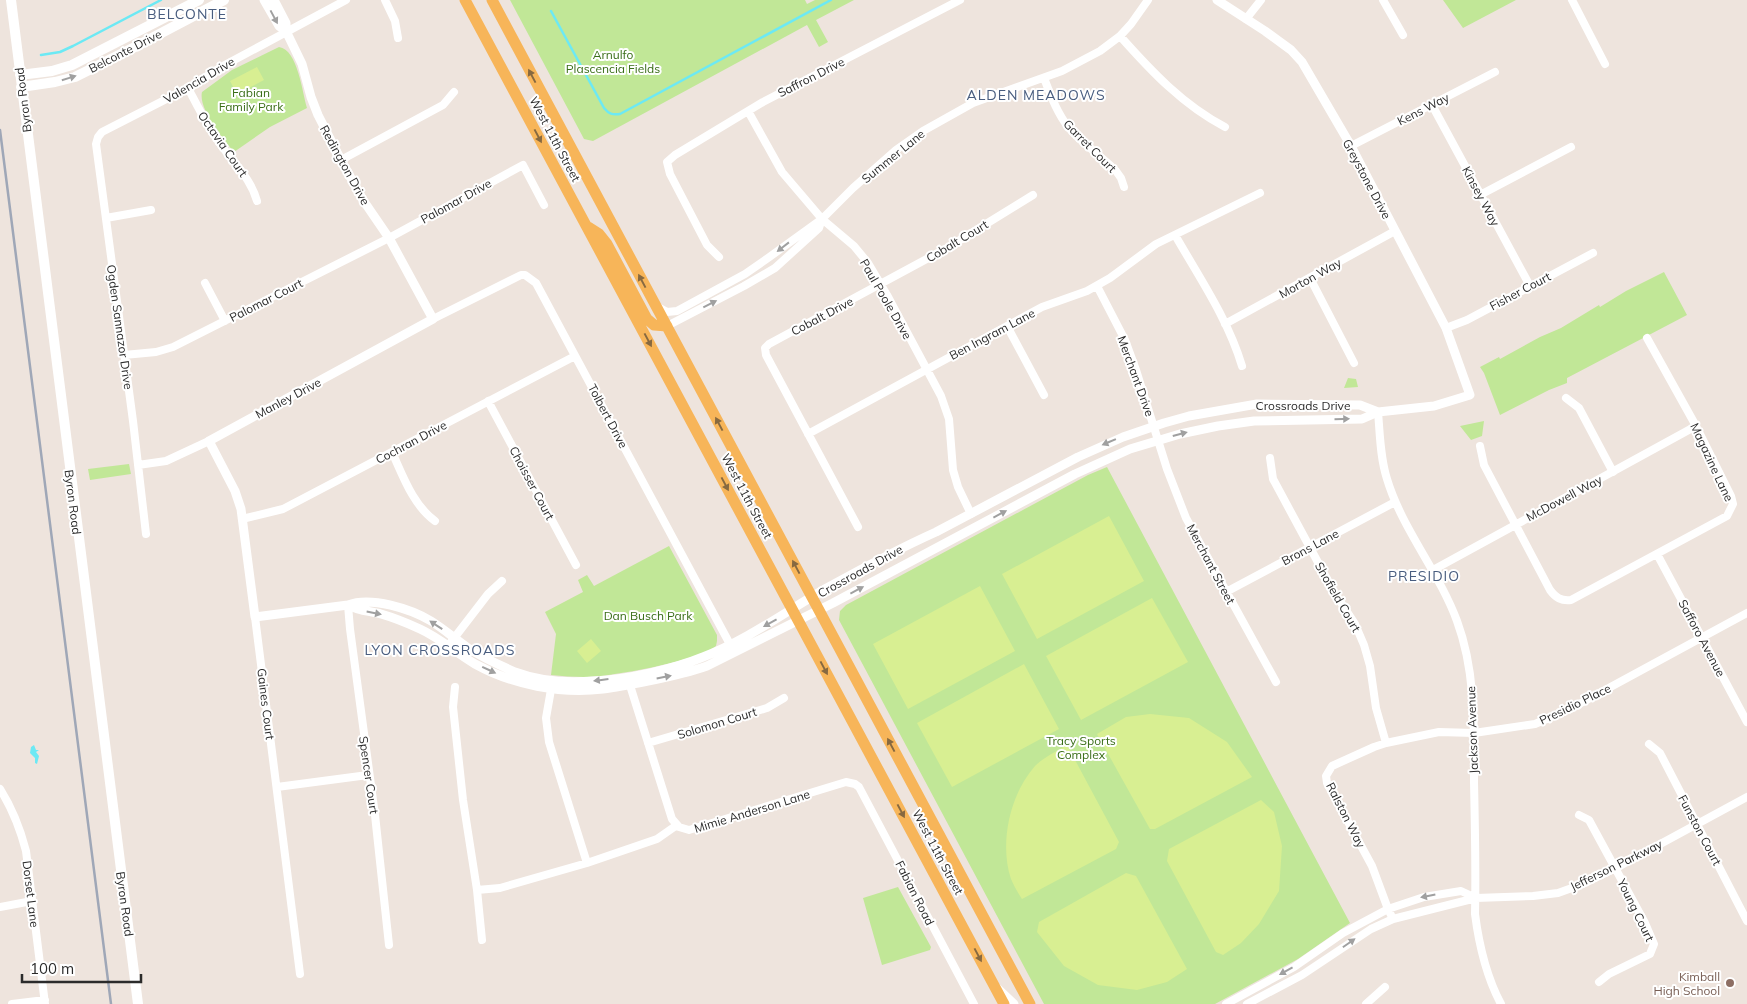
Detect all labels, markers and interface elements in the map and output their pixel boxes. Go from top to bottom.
district label: BELCONTE [147,5,227,23]
one-way arrow [269,10,278,24]
street label: Belconte Drive [86,26,164,76]
park label: Arnulfo Plascencia Fields [566,47,660,76]
street label: Valencia Drive [161,54,237,106]
street label: Saffron Drive [775,54,847,100]
street label: Byron Road [12,67,34,133]
one-way arrow [528,69,537,83]
one-way arrow [61,74,76,82]
park label: Fabian Family Park [219,85,284,114]
district label: ALDEN MEADOWS [966,86,1106,104]
street label: Kens Way [1395,89,1452,128]
street label: West 11th Street [526,94,584,184]
street label: Octavia Court [195,108,251,180]
street label: Garret Court [1060,116,1120,176]
street label: Redington Drive [317,122,373,208]
street label: Summer Lane [858,126,928,186]
one-way arrow [534,128,542,143]
street label: Greystone Drive [1340,136,1394,222]
street label: Kinsey Way [1459,164,1503,229]
street label: Palomar Drive [418,175,494,227]
street label: Cobalt Court [923,217,991,265]
one-way arrow [776,242,790,252]
street label: Morton Way [1276,254,1344,301]
street label: Paul Poole Drive [857,256,915,342]
street label: Ogden Sannazor Drive [104,264,136,390]
street label: Fisher Court [1487,269,1553,313]
one-way arrow [638,274,646,288]
street label: Palomar Court [227,275,305,325]
street label: Cobalt Drive [788,293,856,339]
one-way arrow [703,300,717,308]
street label: Ben Ingram Lane [947,305,1037,363]
one-way arrow [644,333,652,348]
street label: Merchant Drive [1114,334,1158,418]
street label: Manley Drive [253,374,323,422]
street label: Tolbert Drive [585,381,631,451]
street label: Crossroads Drive [1256,398,1350,413]
one-way arrow [1334,415,1350,423]
street label: Cochran Drive [373,417,449,467]
one-way arrow [715,417,723,431]
street label: Magazine Lane [1687,420,1737,504]
one-way arrow [1173,430,1188,438]
one-way arrow [1102,439,1116,447]
street label: Choisser Court [506,444,558,522]
street label: West 11th Street [718,451,776,541]
street label: Byron Road [62,469,84,535]
street label: McDowell Way [1523,471,1605,524]
one-way arrow [721,476,729,491]
one-way arrow [993,510,1008,518]
street label: Merchant Street [1184,521,1238,607]
street label: Brons Lane [1279,526,1341,568]
street label: Crossroads Drive [815,541,905,601]
street label: Shofield Court [1312,559,1364,635]
one-way arrow [792,560,800,575]
district label: PRESIDIO [1388,567,1460,585]
one-way arrow [850,586,864,595]
street label: Safforo Avenue [1675,597,1729,679]
park label: Dan Busch Park [604,608,693,623]
one-way arrow [367,609,382,617]
one-way arrow [764,618,777,627]
one-way arrow [429,620,443,629]
district label: LYON CROSSROADS [365,641,515,659]
one-way arrow [820,661,828,676]
street label: Gaines Court [254,667,278,741]
one-way arrow [482,667,496,675]
one-way arrow [657,673,673,681]
one-way arrow [593,676,609,684]
street label: Presidio Place [1537,680,1613,728]
street label: Jackson Avenue [1463,686,1481,774]
street label: Solomon Court [676,704,758,742]
park label: Tracy Sports Complex [1046,733,1116,762]
street label: Spencer Court [356,735,382,815]
one-way arrow [887,738,895,752]
street label: Ralston Way [1323,780,1369,851]
street label: Mimie Anderson Lane [692,786,812,836]
street label: Funston Court [1675,792,1725,868]
one-way arrow [896,805,905,818]
street label: West 11th Street [909,807,967,897]
street label: Jefferson Parkway [1567,836,1665,894]
street label: Fabian Road [892,858,938,928]
street label: Dorset Lane [19,860,43,928]
street label: Byron Road [113,871,137,937]
street label: Young Court [1614,875,1658,944]
one-way arrow [1420,893,1436,901]
one-way arrow [1342,937,1355,948]
one-way arrow [973,948,982,961]
scale bar [22,952,141,984]
text: 100 m [30,959,74,978]
one-way arrow [1279,967,1292,976]
place label: Kimball High School [1654,969,1720,998]
marker: Kimball High School [1724,977,1736,989]

